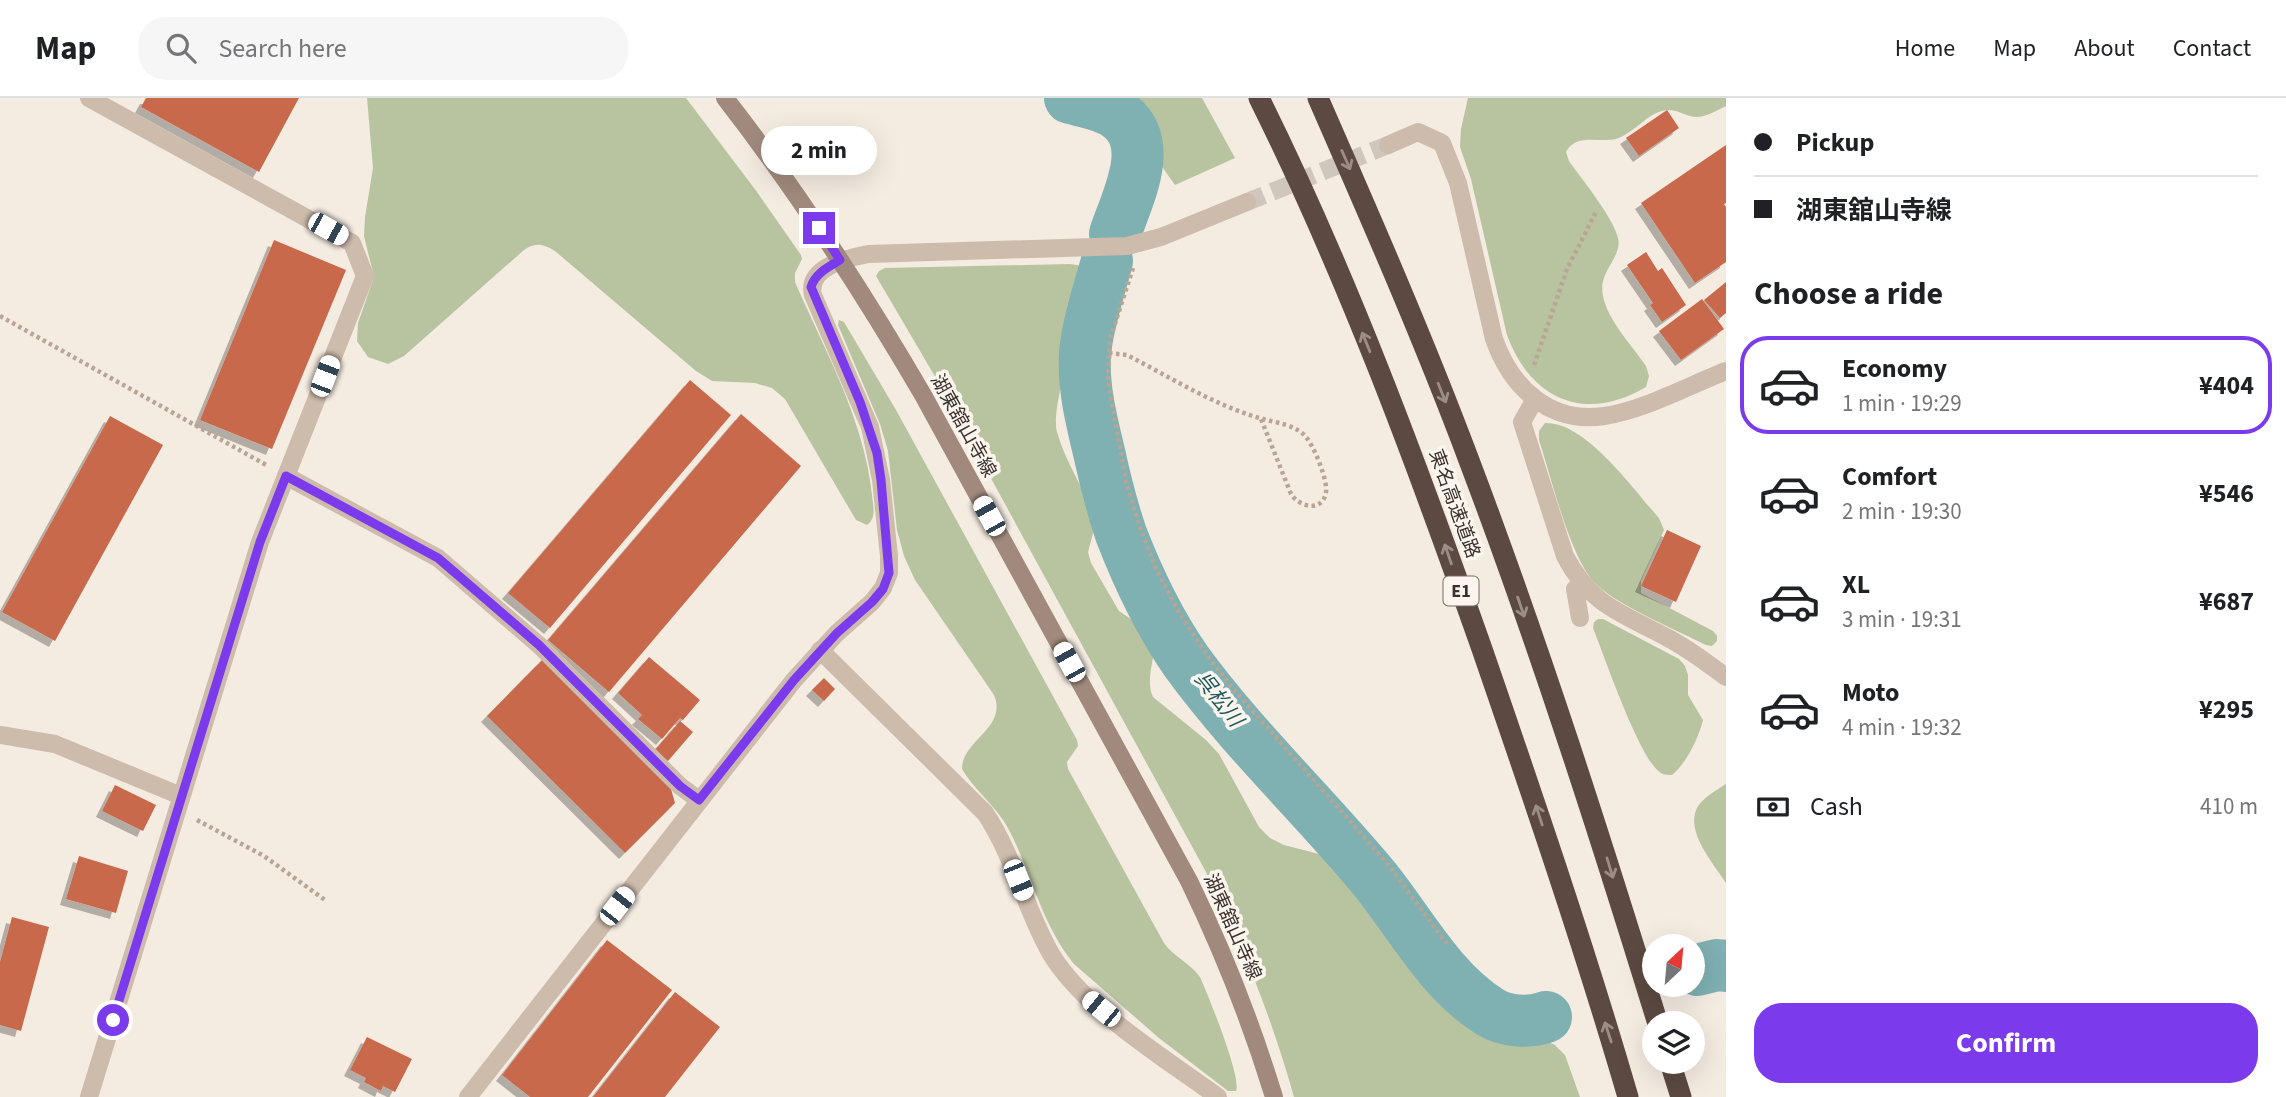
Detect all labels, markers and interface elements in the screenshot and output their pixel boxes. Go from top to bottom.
search box [138,17,628,80]
text: Map [35,25,96,72]
icon: search [162,29,200,67]
text: Search here [218,30,347,67]
text: Home [1895,31,1955,66]
text: Map [1993,31,2036,66]
text: About [2074,31,2135,66]
text: Contact [2173,31,2251,66]
text: Pickup [1796,124,1874,161]
callout: 2 min [761,127,877,176]
text: 2 min [791,134,847,167]
one-way arrow [1340,149,1353,171]
text: 湖東舘山寺線 [1796,192,1952,229]
car [305,210,352,248]
route end [803,212,835,244]
text: Choose a ride [1754,271,1943,317]
one-way arrow [1359,331,1372,353]
text: Economy [1842,350,1947,387]
car [308,353,343,399]
icon: car [1758,354,1821,417]
text: ¥404 [2199,367,2254,404]
street label: 湖東舘山寺線 [924,370,1002,482]
one-way arrow [1437,382,1450,404]
text: 1 min · 19:29 [1842,387,1962,420]
street label: 東名高速道路 [1422,446,1486,562]
text: Comfort [1842,458,1937,495]
icon: car [1758,462,1821,525]
text: ¥546 [2199,475,2254,512]
car [970,493,1009,539]
text: 2 min · 19:30 [1842,495,1962,528]
one-way arrow [1441,543,1453,565]
text: XL [1842,566,1870,603]
icon: car [1758,570,1821,633]
road number: E1 [1444,576,1478,606]
text: ¥687 [2199,583,2254,620]
one-way arrow [1516,595,1528,617]
text: 3 min · 19:31 [1842,603,1962,636]
car [1050,639,1089,685]
water label: 呉松川 [1188,665,1251,735]
text: Moto [1842,674,1899,711]
icon: car [1758,678,1821,741]
text: ¥295 [2199,691,2254,728]
text: 4 min · 19:32 [1842,711,1962,744]
icon: cash [1754,788,1792,826]
text: Cash [1810,788,1863,825]
text: 410 m [2200,790,2258,823]
one-way arrow [1532,804,1545,826]
car [1001,857,1036,903]
one-way arrow [1605,857,1617,879]
street label: 湖東舘山寺線 [1196,869,1268,985]
car [596,883,639,929]
north arrow [1642,934,1704,998]
map controls [1642,934,1705,1074]
car [1079,988,1124,1030]
button: Confirm [1754,1003,2258,1083]
route start [97,1004,129,1036]
button: layers [1642,1011,1705,1074]
one-way arrow [1600,1021,1613,1043]

